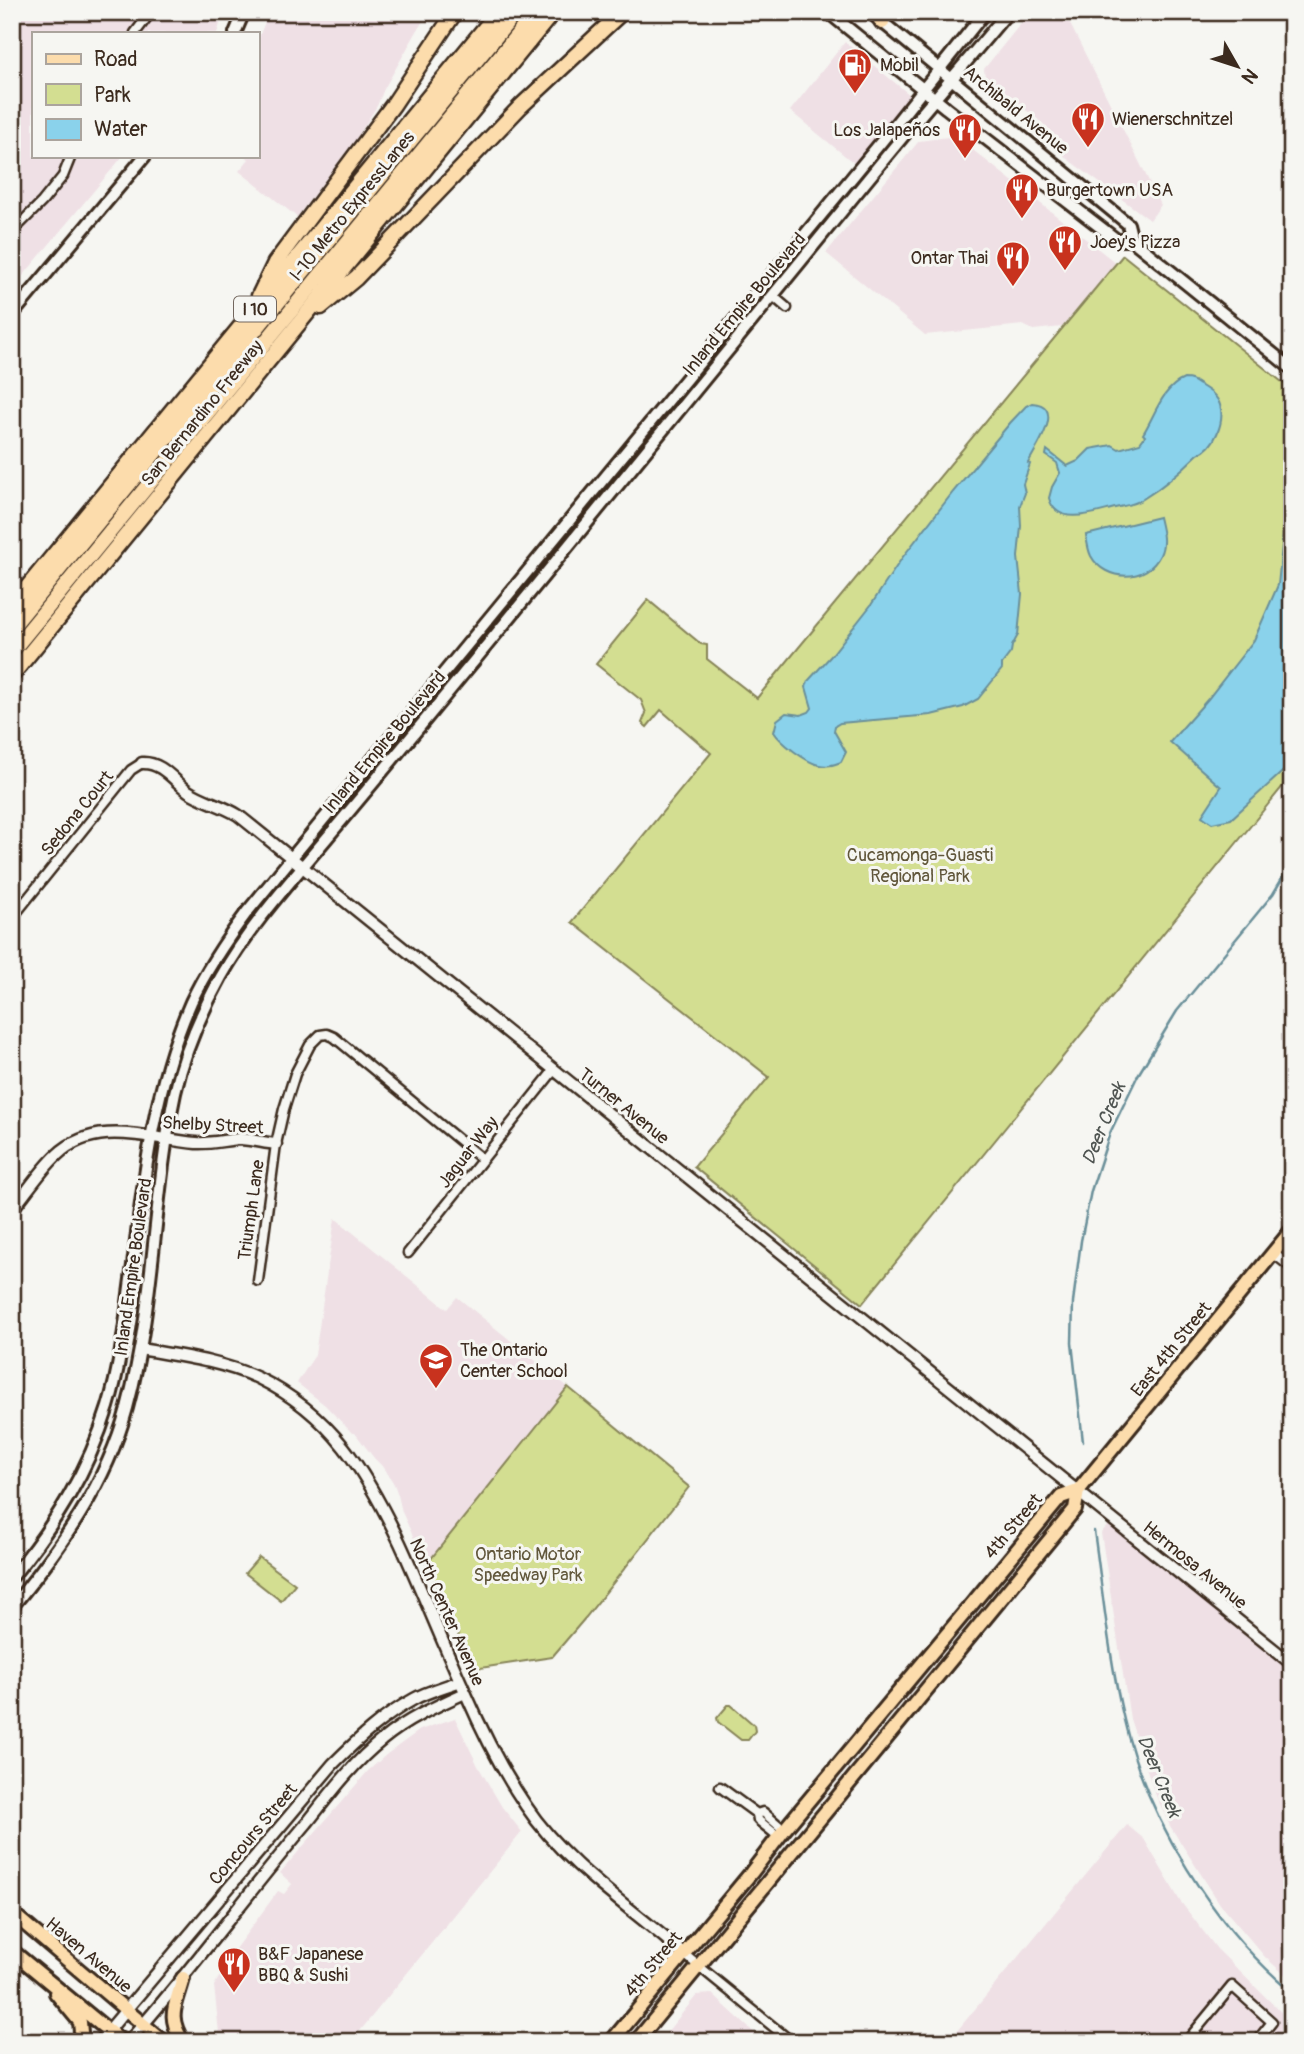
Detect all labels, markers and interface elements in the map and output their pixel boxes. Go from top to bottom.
legend [32,32,259,158]
north arrow [1202,32,1272,102]
text: Road [94,46,138,73]
fuel station icon: Mobil [836,46,874,95]
place label: Mobil [880,54,919,77]
street label: Archibald Avenue [958,61,1073,160]
text: N [1236,64,1263,89]
text: Park [94,82,131,109]
restaurant icon: Wienerschnitzel [1069,100,1107,149]
place label: Wienerschnitzel [1112,108,1233,131]
restaurant icon: Los Jalapeños [946,111,984,160]
text: Water [94,116,148,143]
place label: Los Jalapeños [833,119,940,142]
street label: I-10 Metro ExpressLanes [285,126,420,286]
restaurant icon: Burgertown USA [1003,171,1041,220]
place label: Burgertown USA [1046,179,1173,202]
restaurant icon: Joey's Pizza [1046,223,1084,272]
street label: Inland Empire Boulevard [678,228,811,381]
place label: Joey's Pizza [1090,231,1180,254]
restaurant icon: Ontar Thai [994,239,1032,288]
place label: Ontar Thai [911,247,988,270]
road number: I 10 [234,296,276,322]
street label: San Bernardino Freeway [136,335,269,491]
street label: Inland Empire Boulevard [318,666,451,819]
street label: Sedona Court [36,765,119,861]
park label: Cucamonga-Guasti Regional Park [847,844,993,888]
street label: Turner Avenue [574,1063,674,1150]
water label: Deer Creek [1077,1077,1132,1168]
street label: Shelby Street [162,1111,265,1140]
street label: Jaguar Way [433,1111,504,1193]
street label: Triumph Lane [233,1158,270,1262]
street label: Inland Empire Boulevard [110,1177,157,1358]
street label: East 4th Street [1126,1297,1217,1402]
place label: The Ontario Center School [460,1339,568,1383]
school or university icon: The Ontario Center School [417,1341,455,1390]
street label: 4th Street [979,1488,1048,1564]
street label: Hermosa Avenue [1138,1516,1251,1614]
street label: North Center Avenue [404,1535,489,1690]
park label: Ontario Motor Speedway Park [473,1543,583,1587]
water label: Deer Creek [1132,1732,1187,1823]
street label: Concours Street [204,1778,303,1890]
street label: Haven Avenue [41,1913,137,1998]
street label: 4th Street [619,1926,688,2002]
place label: B&F Japanese BBQ & Sushi [258,1943,364,1987]
restaurant icon: B&F Japanese BBQ & Sushi [215,1945,253,1994]

